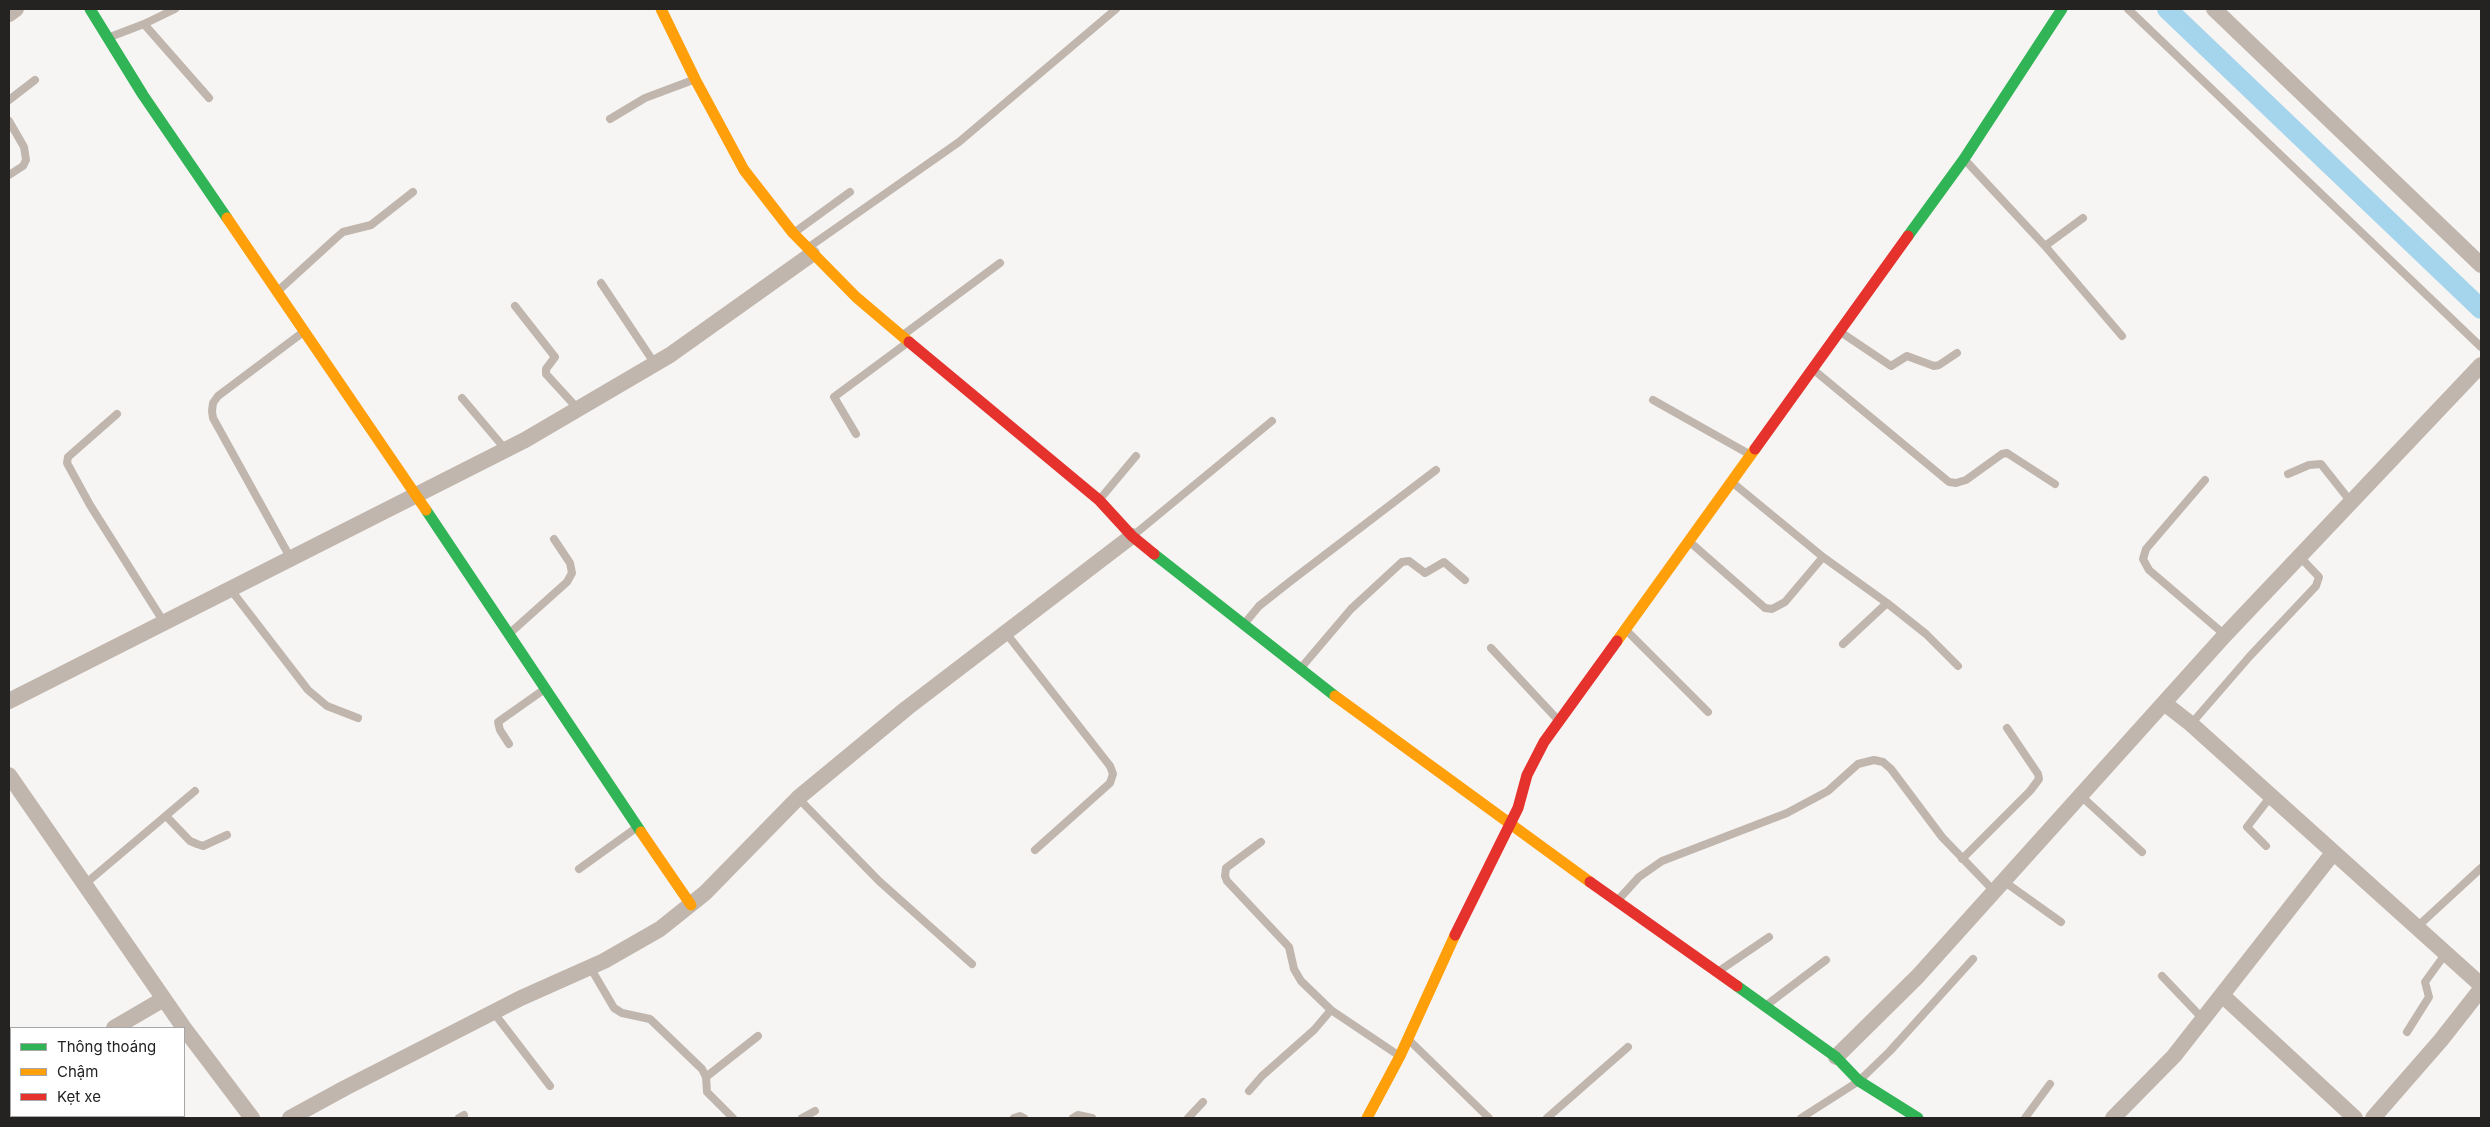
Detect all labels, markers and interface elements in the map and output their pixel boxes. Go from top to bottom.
legend [10,1027,185,1117]
text: Thông thoáng [57,1037,156,1056]
text: Chậm [57,1062,98,1081]
text: Kẹt xe [57,1087,101,1106]

